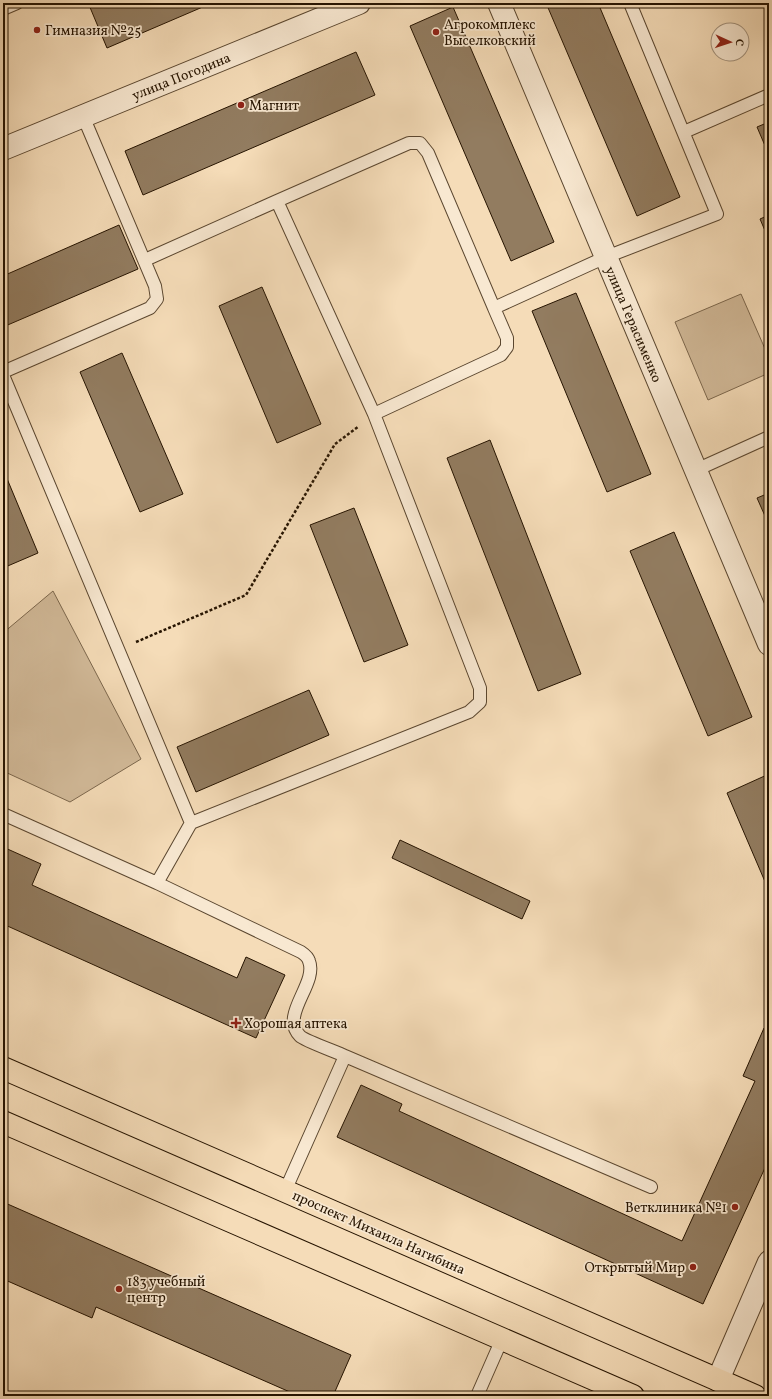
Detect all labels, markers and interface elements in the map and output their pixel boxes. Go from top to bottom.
place label: Агрокомплекс Выселковский [444,16,536,51]
place label: Гимназия №25 [45,22,141,41]
north arrow [710,22,750,62]
marker: Гимназия №25 [32,25,42,35]
marker: Агрокомплекс Выселковский [431,27,441,37]
text: С [731,39,746,46]
street label: улица Погодина [129,49,234,106]
place label: Магнит [249,97,299,116]
marker: Магнит [236,100,246,110]
street label: улица Герасименко [600,264,666,386]
place label: Хорошая аптека [244,1015,347,1034]
marker: Хорошая аптека [231,1018,241,1028]
street label: проспект Михаила Нагибина [289,1187,468,1280]
place label: Ветклиника №1 [625,1199,727,1218]
marker: Ветклиника №1 [730,1202,740,1212]
place label: Открытый Мир [585,1259,685,1278]
marker: Открытый Мир [688,1262,698,1272]
place label: 183 учебный центр [127,1273,206,1308]
marker: 183 учебный центр [114,1284,124,1294]

